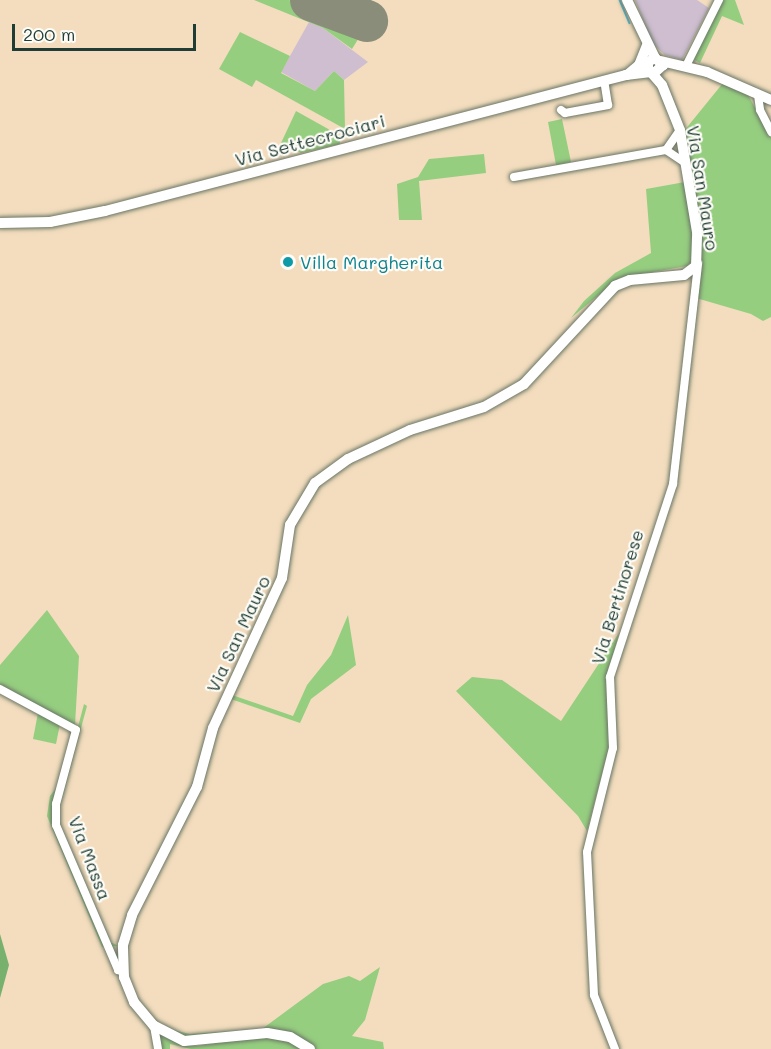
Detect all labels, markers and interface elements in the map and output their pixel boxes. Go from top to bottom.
scale bar [15,12,200,50]
text: 200 m [23,22,75,46]
street label: Via Settecrociari [233,110,387,170]
street label: Via San Mauro [682,124,724,252]
place label: Villa Margherita [300,251,443,273]
marker: Villa Margherita [281,255,295,269]
street label: Via Bertinorese [586,527,648,667]
street label: Via San Mauro [202,572,274,696]
street label: Via Massa [64,813,116,903]

